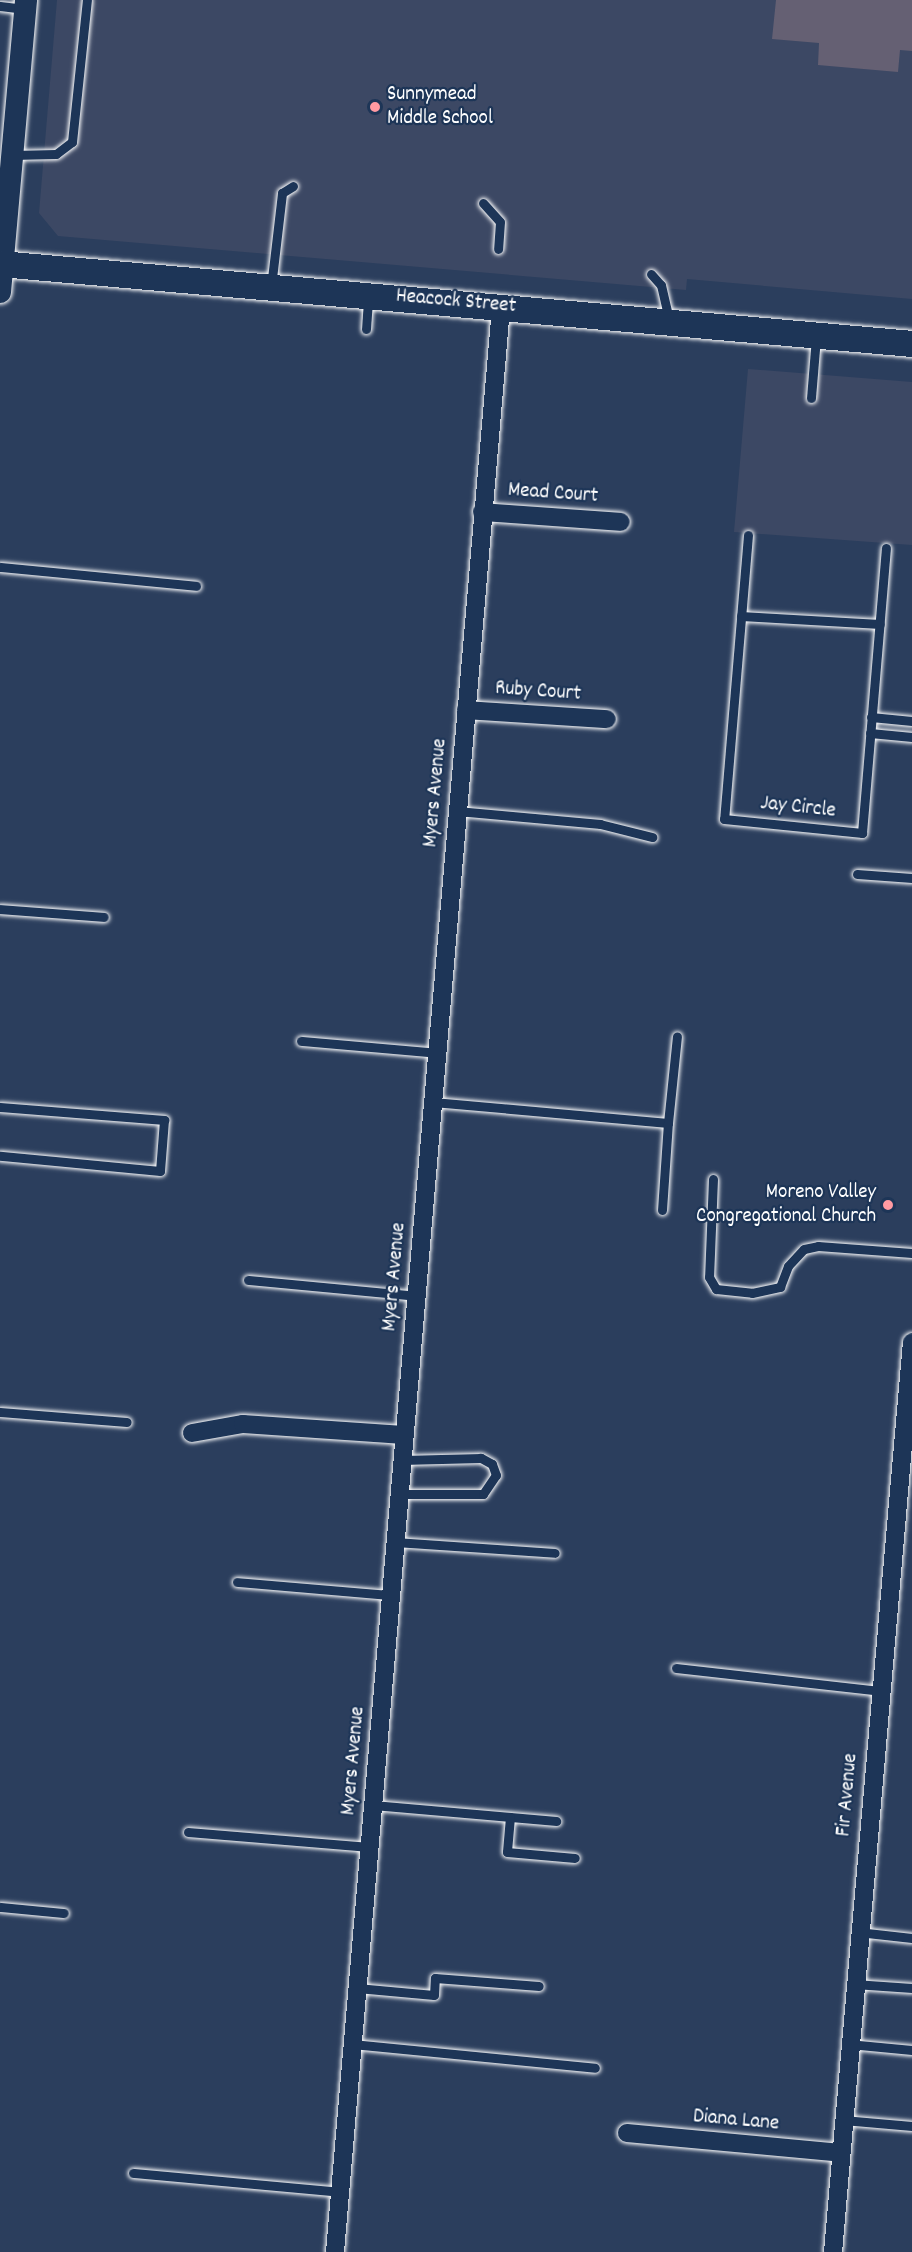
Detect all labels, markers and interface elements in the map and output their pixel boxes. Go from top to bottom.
place label: Sunnymead Middle School [387,82,493,132]
marker: Sunnymead Middle School [368,100,382,114]
street label: Heacock Street [395,284,517,320]
street label: Mead Court [507,478,599,510]
street label: Ruby Court [494,676,582,708]
street label: Myers Avenue [419,738,453,848]
street label: Jay Circle [759,792,837,824]
place label: Moreno Valley Congregational Church [696,1180,876,1230]
marker: Moreno Valley Congregational Church [881,1198,895,1212]
street label: Myers Avenue [378,1222,412,1332]
street label: Myers Avenue [337,1706,371,1816]
street label: Fir Avenue [832,1752,864,1838]
street label: Diana Lane [692,2105,780,2137]

